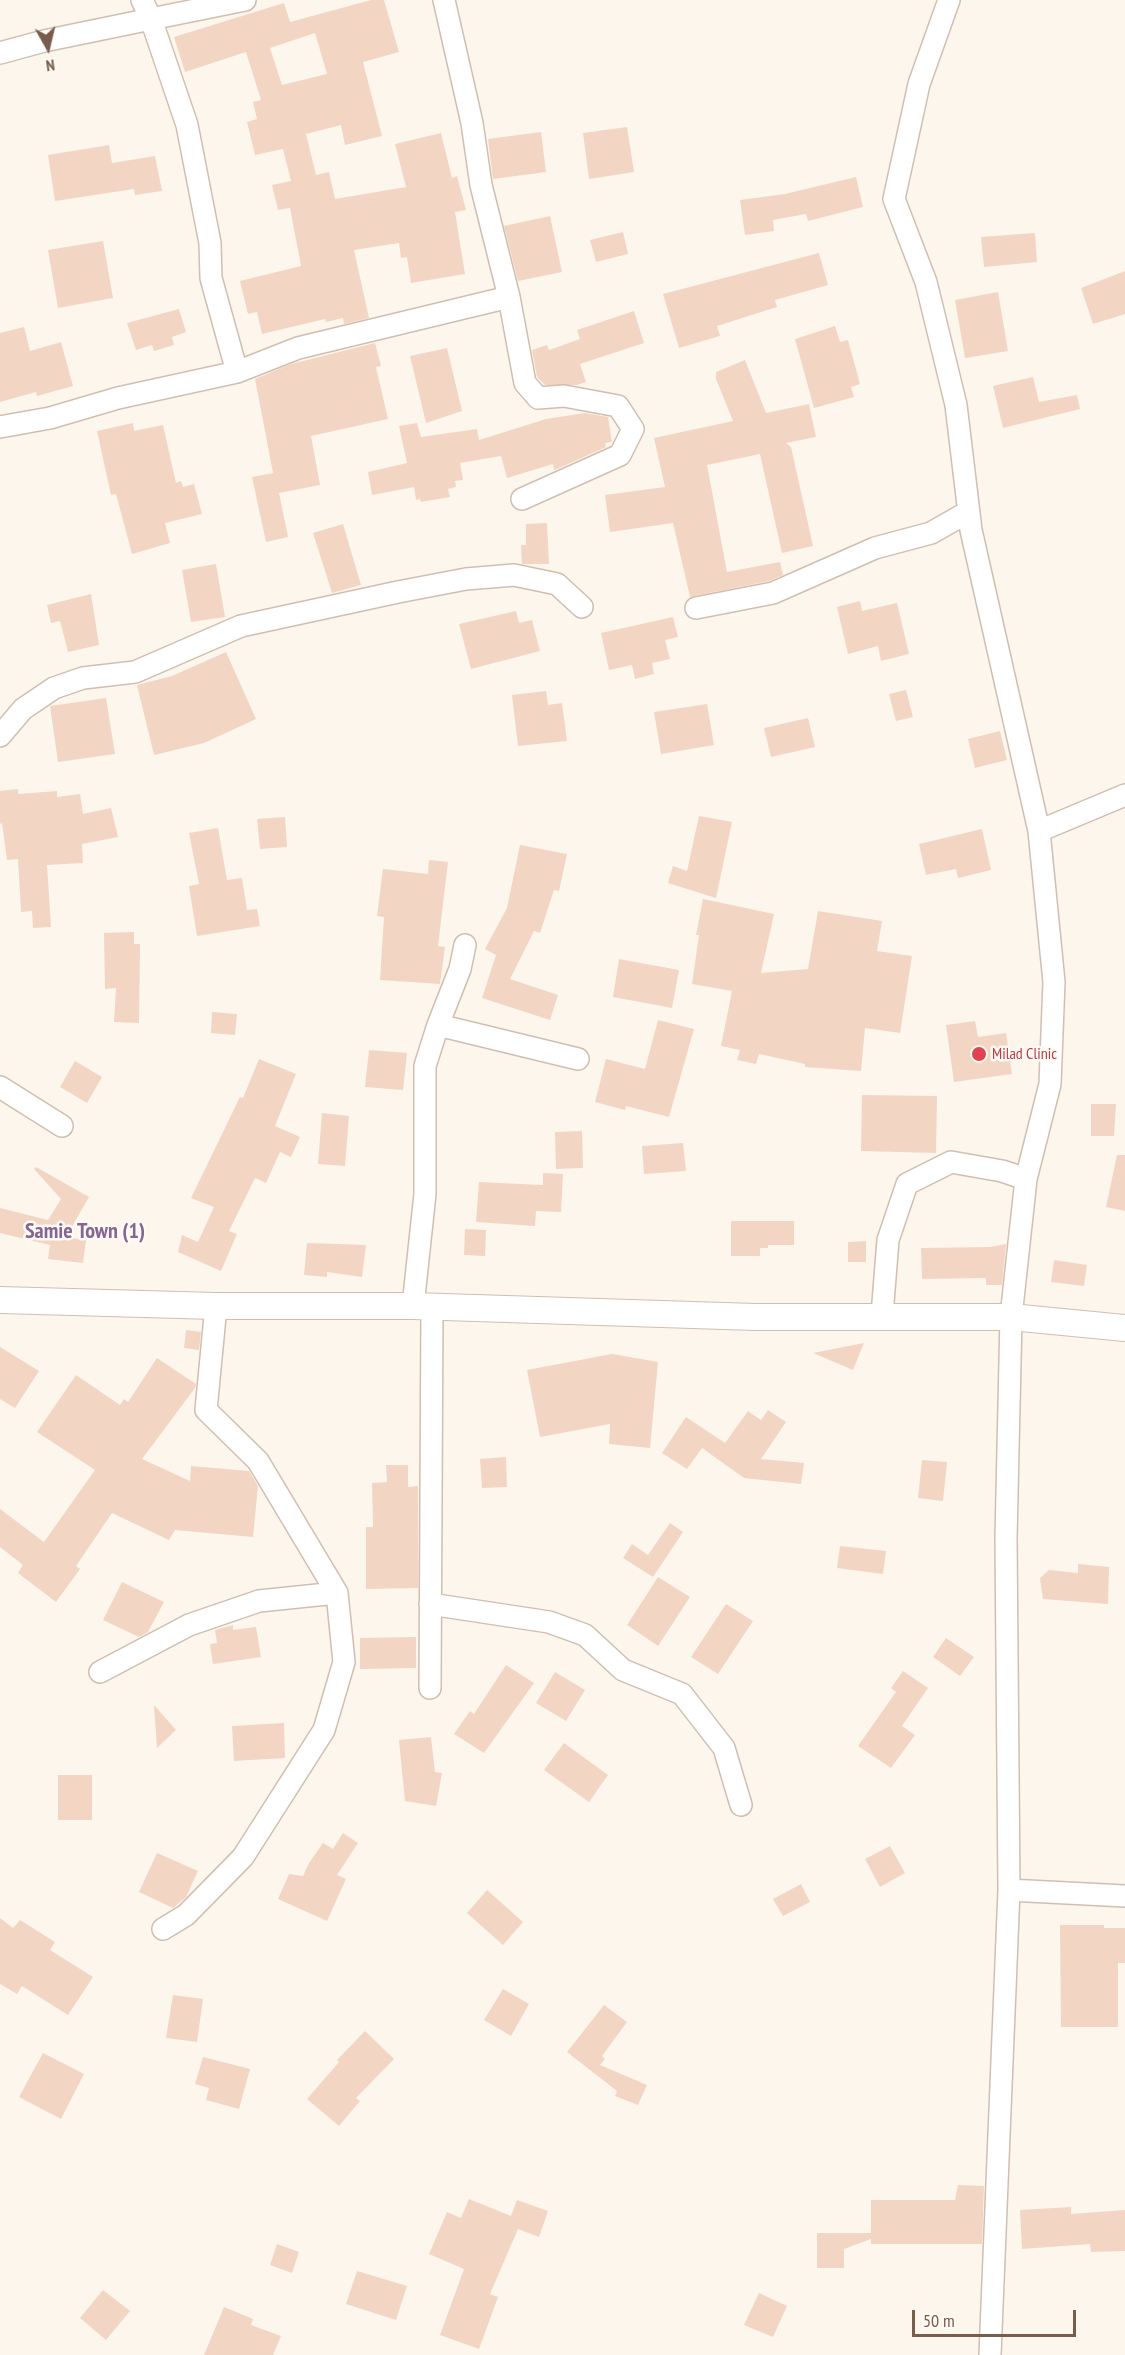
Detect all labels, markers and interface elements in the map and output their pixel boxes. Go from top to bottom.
north arrow [18,18,78,78]
text: N [45,55,56,76]
place label: Milad Clinic [992,1044,1057,1064]
marker: Milad Clinic [970,1045,988,1063]
district label: Samie Town (1) [25,1219,145,1245]
scale bar [915,2298,1078,2336]
text: 50 m [923,2309,955,2332]

